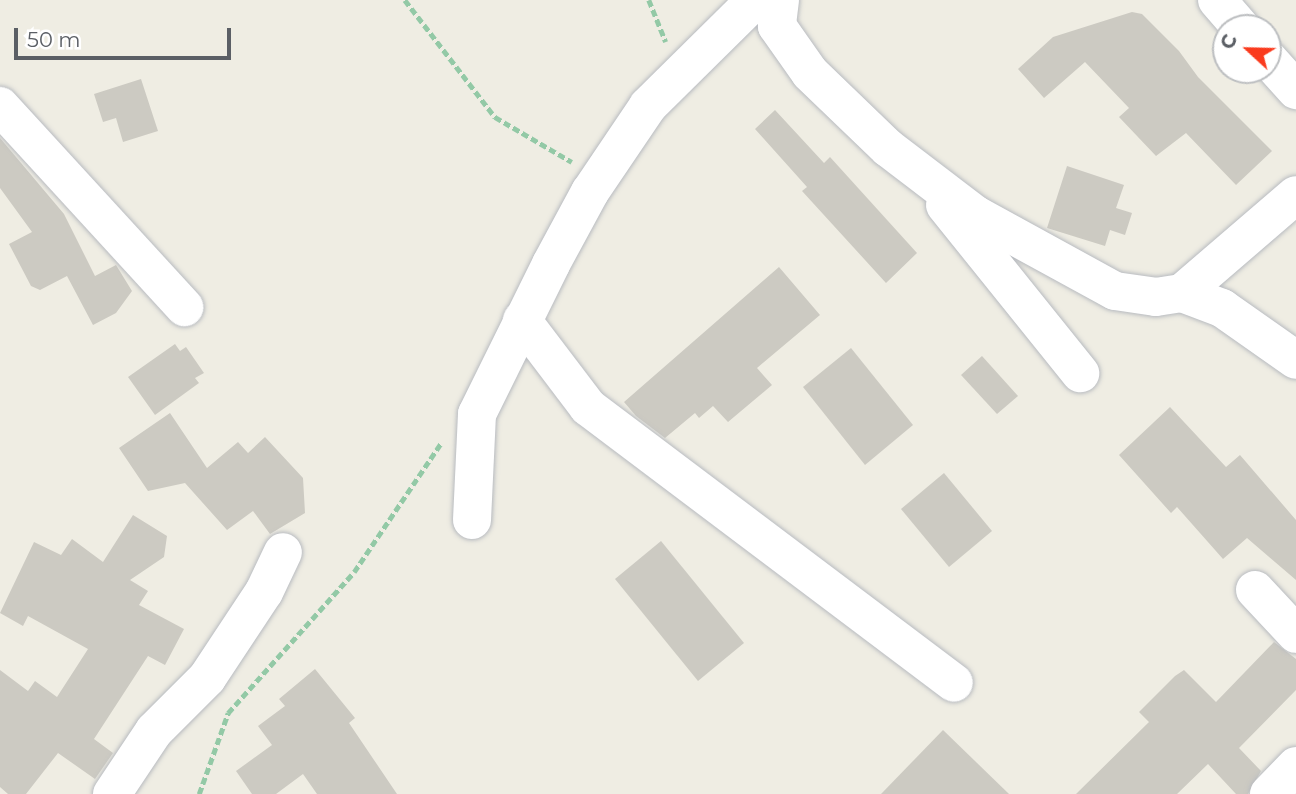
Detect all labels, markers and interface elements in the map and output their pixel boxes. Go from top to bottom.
scale bar [18,14,234,58]
north arrow [1212,14,1282,84]
text: 50 m [27,27,81,52]
text: С [1216,31,1242,52]

